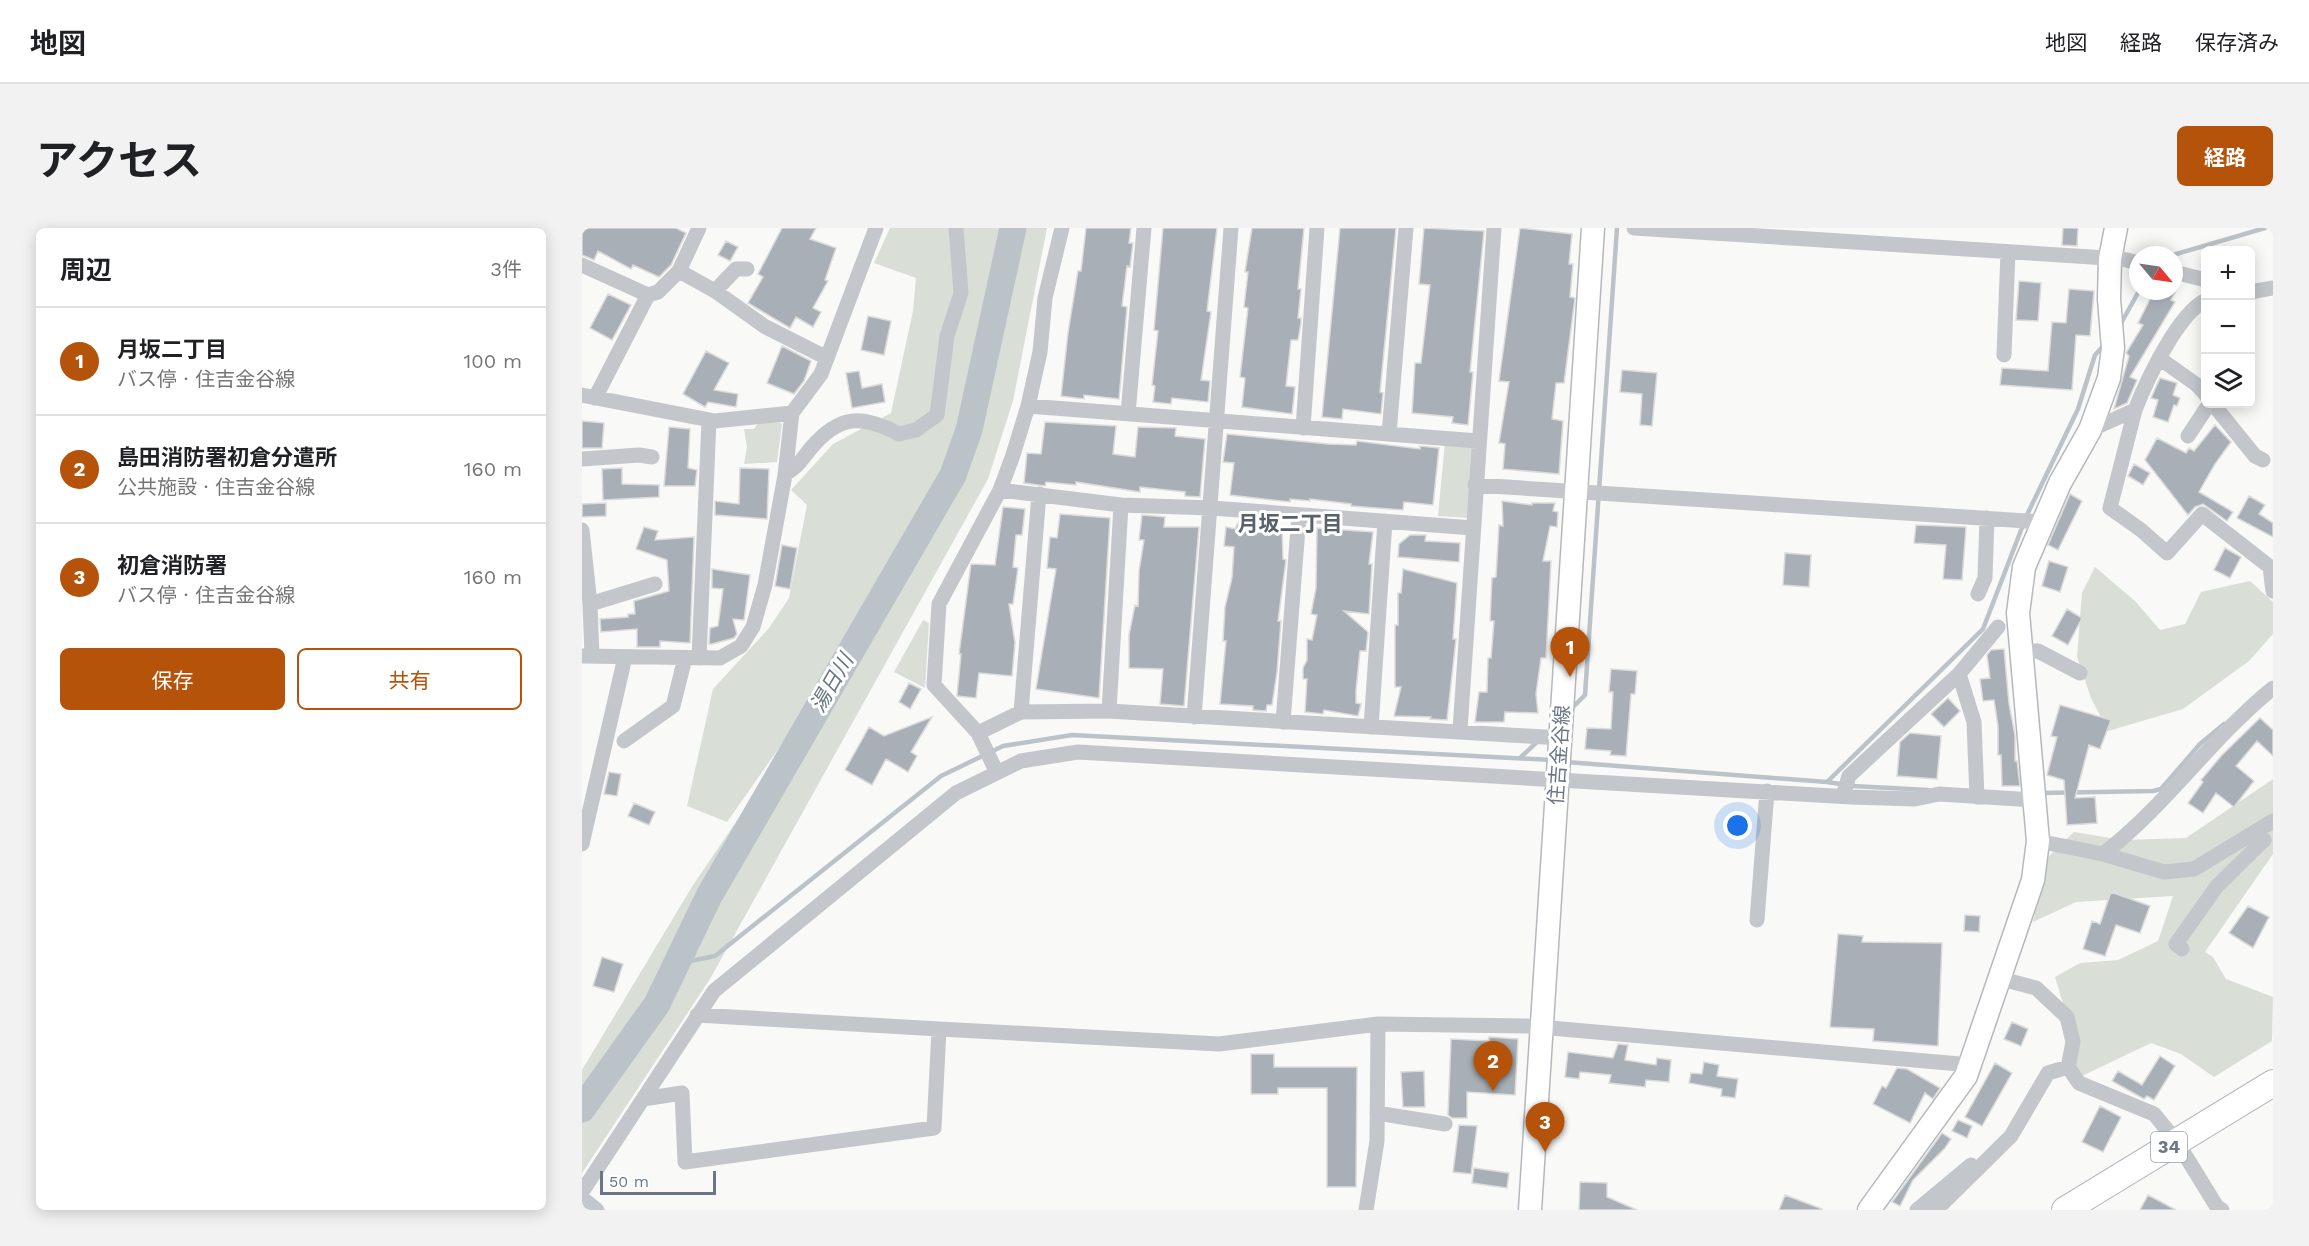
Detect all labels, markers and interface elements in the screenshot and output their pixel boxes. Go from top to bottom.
text: 地図 [30,27,86,60]
text: 地図 [2045,30,2087,55]
text: 経路 [2120,30,2162,55]
text: 保存済み [2195,30,2279,55]
button: 経路 [2177,126,2273,186]
text: アクセス [36,136,202,185]
north arrow [2129,246,2183,300]
map controls [2201,246,2255,408]
button: + [2201,246,2255,300]
text: 周辺 [60,255,112,285]
text: 3件 [490,257,522,281]
button: − [2201,300,2255,354]
text: 月坂二丁目 [117,337,227,362]
text: 1 [75,349,84,373]
text: 100 m [463,349,522,373]
button: layers [2201,354,2255,408]
text: バス停 · 住吉金谷線 [117,367,295,391]
text: 島田消防署初倉分遣所 [117,445,337,470]
text: 2 [74,457,85,481]
text: 160 m [464,457,522,481]
text: 公共施設 · 住吉金谷線 [117,475,315,499]
district label: 月坂二丁目 [1238,511,1343,536]
text: 初倉消防署 [117,553,227,578]
text: 3 [74,565,85,589]
text: 160 m [464,565,522,589]
text: バス停 · 住吉金谷線 [117,583,295,607]
pin: 1 [1550,628,1590,677]
water label: 湯日川 [805,647,859,716]
button: 保存 [60,648,285,710]
button: 共有 [297,648,522,710]
street label: 住吉金谷線 [1544,704,1574,806]
your location [1723,811,1752,840]
pin: 2 [1474,1042,1512,1091]
pin: 3 [1526,1102,1564,1152]
road number: 34 [2151,1132,2187,1162]
scale bar [600,1168,716,1196]
text: 50 m [609,1172,649,1191]

